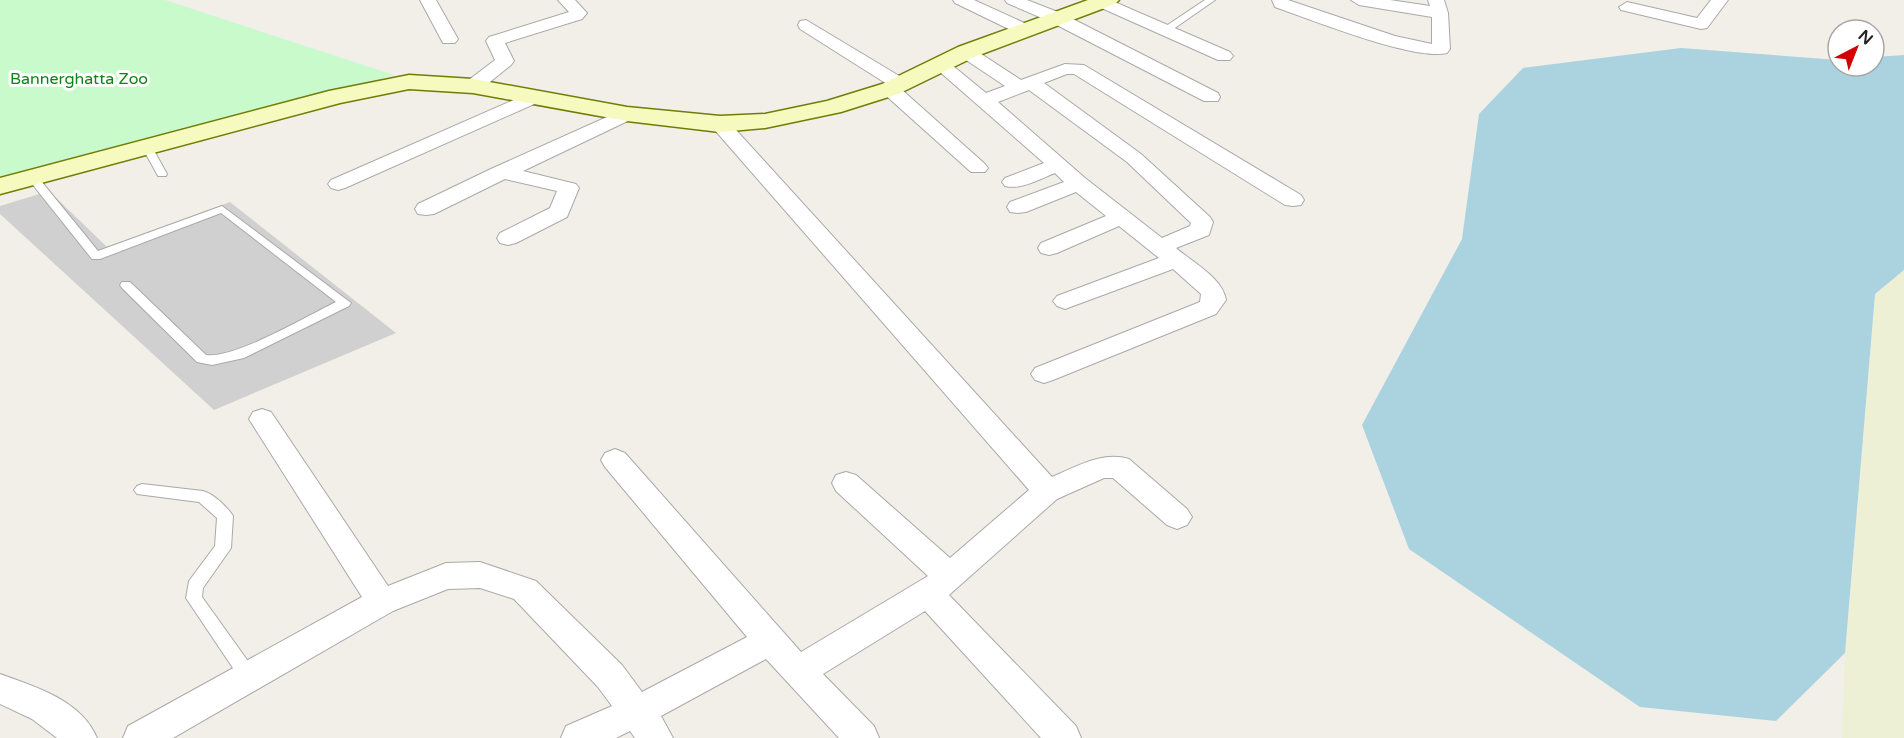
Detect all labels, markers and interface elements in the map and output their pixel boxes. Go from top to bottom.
north arrow [1826,18,1886,78]
text: N [1854,26,1877,49]
park label: Bannerghatta Zoo [10,69,148,89]

